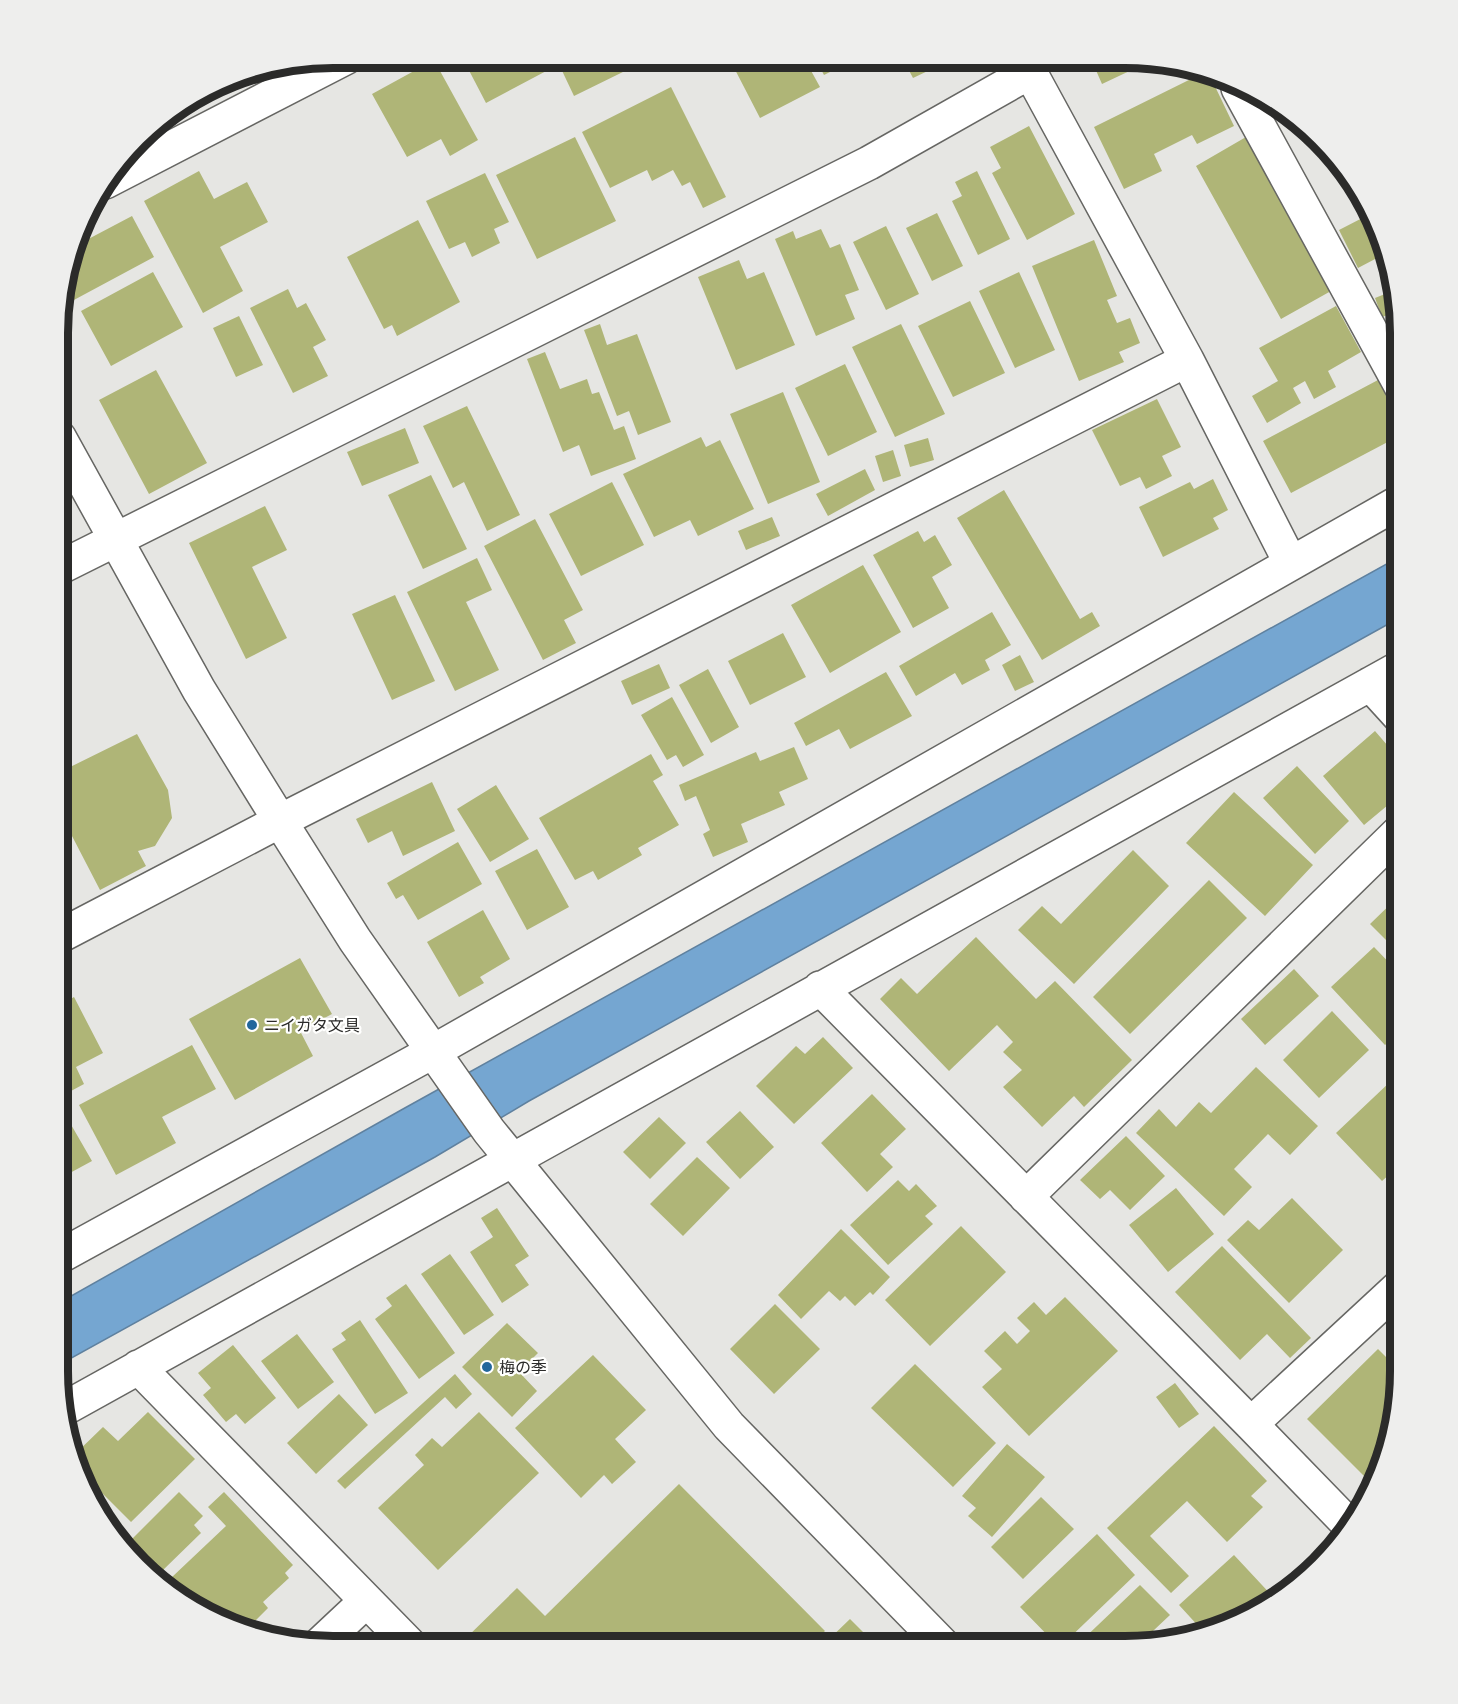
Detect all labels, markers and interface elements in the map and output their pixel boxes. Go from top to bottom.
place label: ニイガタ文具 [264,1016,360,1035]
marker: ニイガタ文具 [245,1018,259,1032]
place label: 梅の季 [499,1358,547,1377]
marker: 梅の季 [480,1360,494,1374]

